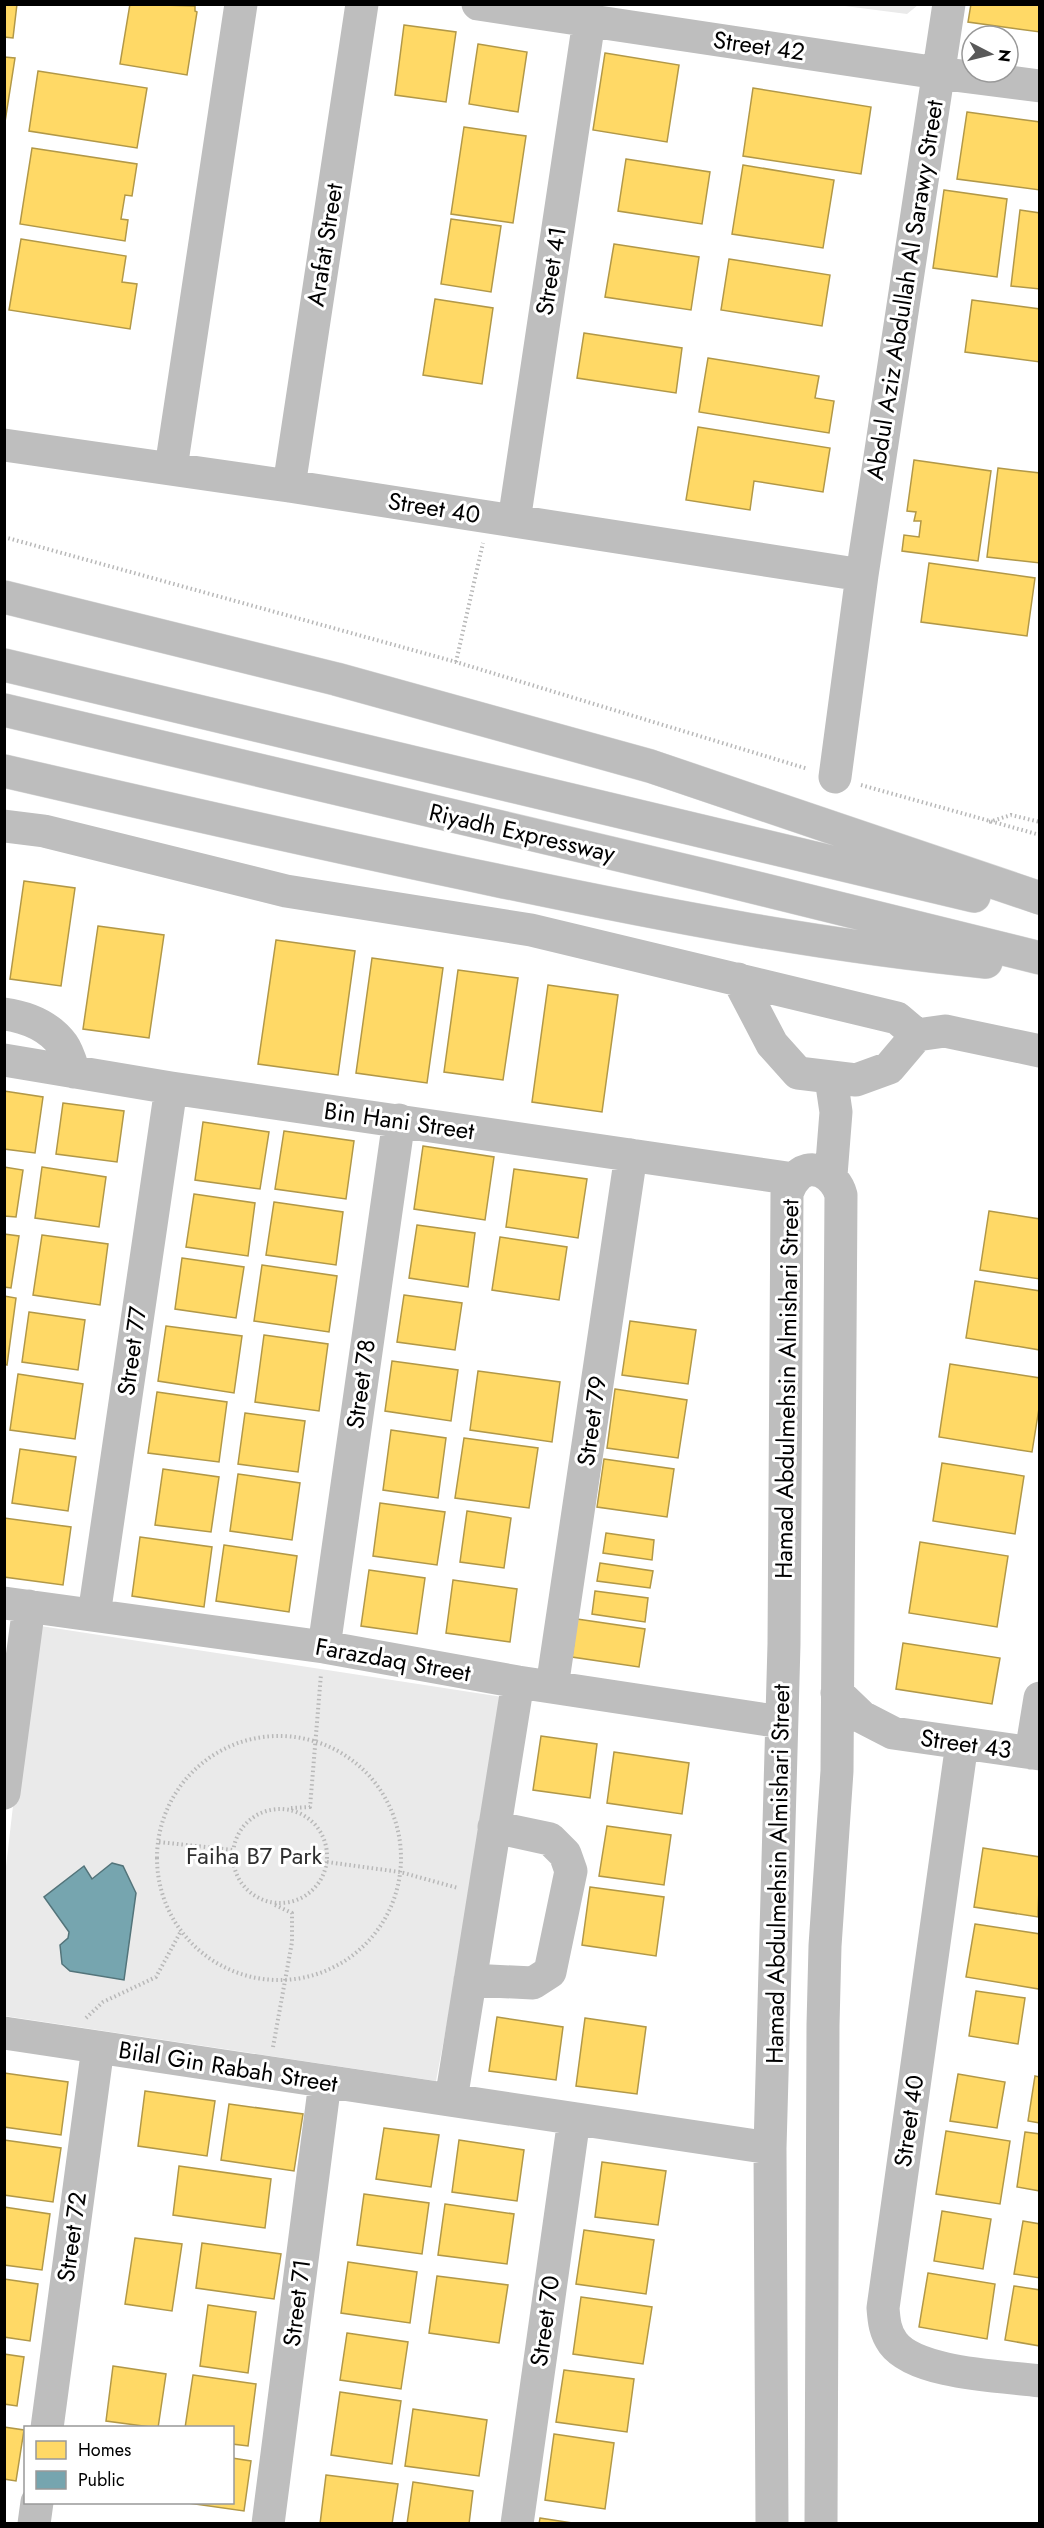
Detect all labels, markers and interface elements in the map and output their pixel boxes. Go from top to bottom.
street label: Street 42 [711,22,807,69]
north arrow [960,24,1020,84]
text: N [992,48,1017,63]
street label: Abdul Aziz Abdullah Al Sarawy Street [857,97,952,482]
street label: Arafat Street [298,181,352,309]
street label: Street 41 [526,224,575,318]
street label: Street 40 [385,483,483,532]
street label: Riyadh Expressway [426,794,619,871]
street label: Bin Hani Street [322,1093,477,1148]
street label: Hamad Abdulmehsin Almishari Street [766,1199,807,1579]
street label: Street 77 [108,1304,155,1398]
street label: Street 78 [337,1337,384,1431]
street label: Street 79 [568,1373,615,1468]
street label: Farazdaq Street [313,1629,474,1690]
street label: Hamad Abdulmehsin Almishari Street [757,1684,798,2064]
street label: Street 43 [918,1720,1014,1767]
park label: Faiha B7 Park [186,1838,322,1873]
street label: Bilal Gin Rabah Street [116,2032,340,2101]
street label: Street 40 [885,2073,932,2169]
street label: Street 72 [48,2190,95,2284]
street label: Street 71 [274,2257,319,2349]
street label: Street 70 [521,2273,568,2369]
legend [24,2426,234,2504]
text: Homes [78,2437,131,2463]
text: Public [78,2467,125,2493]

